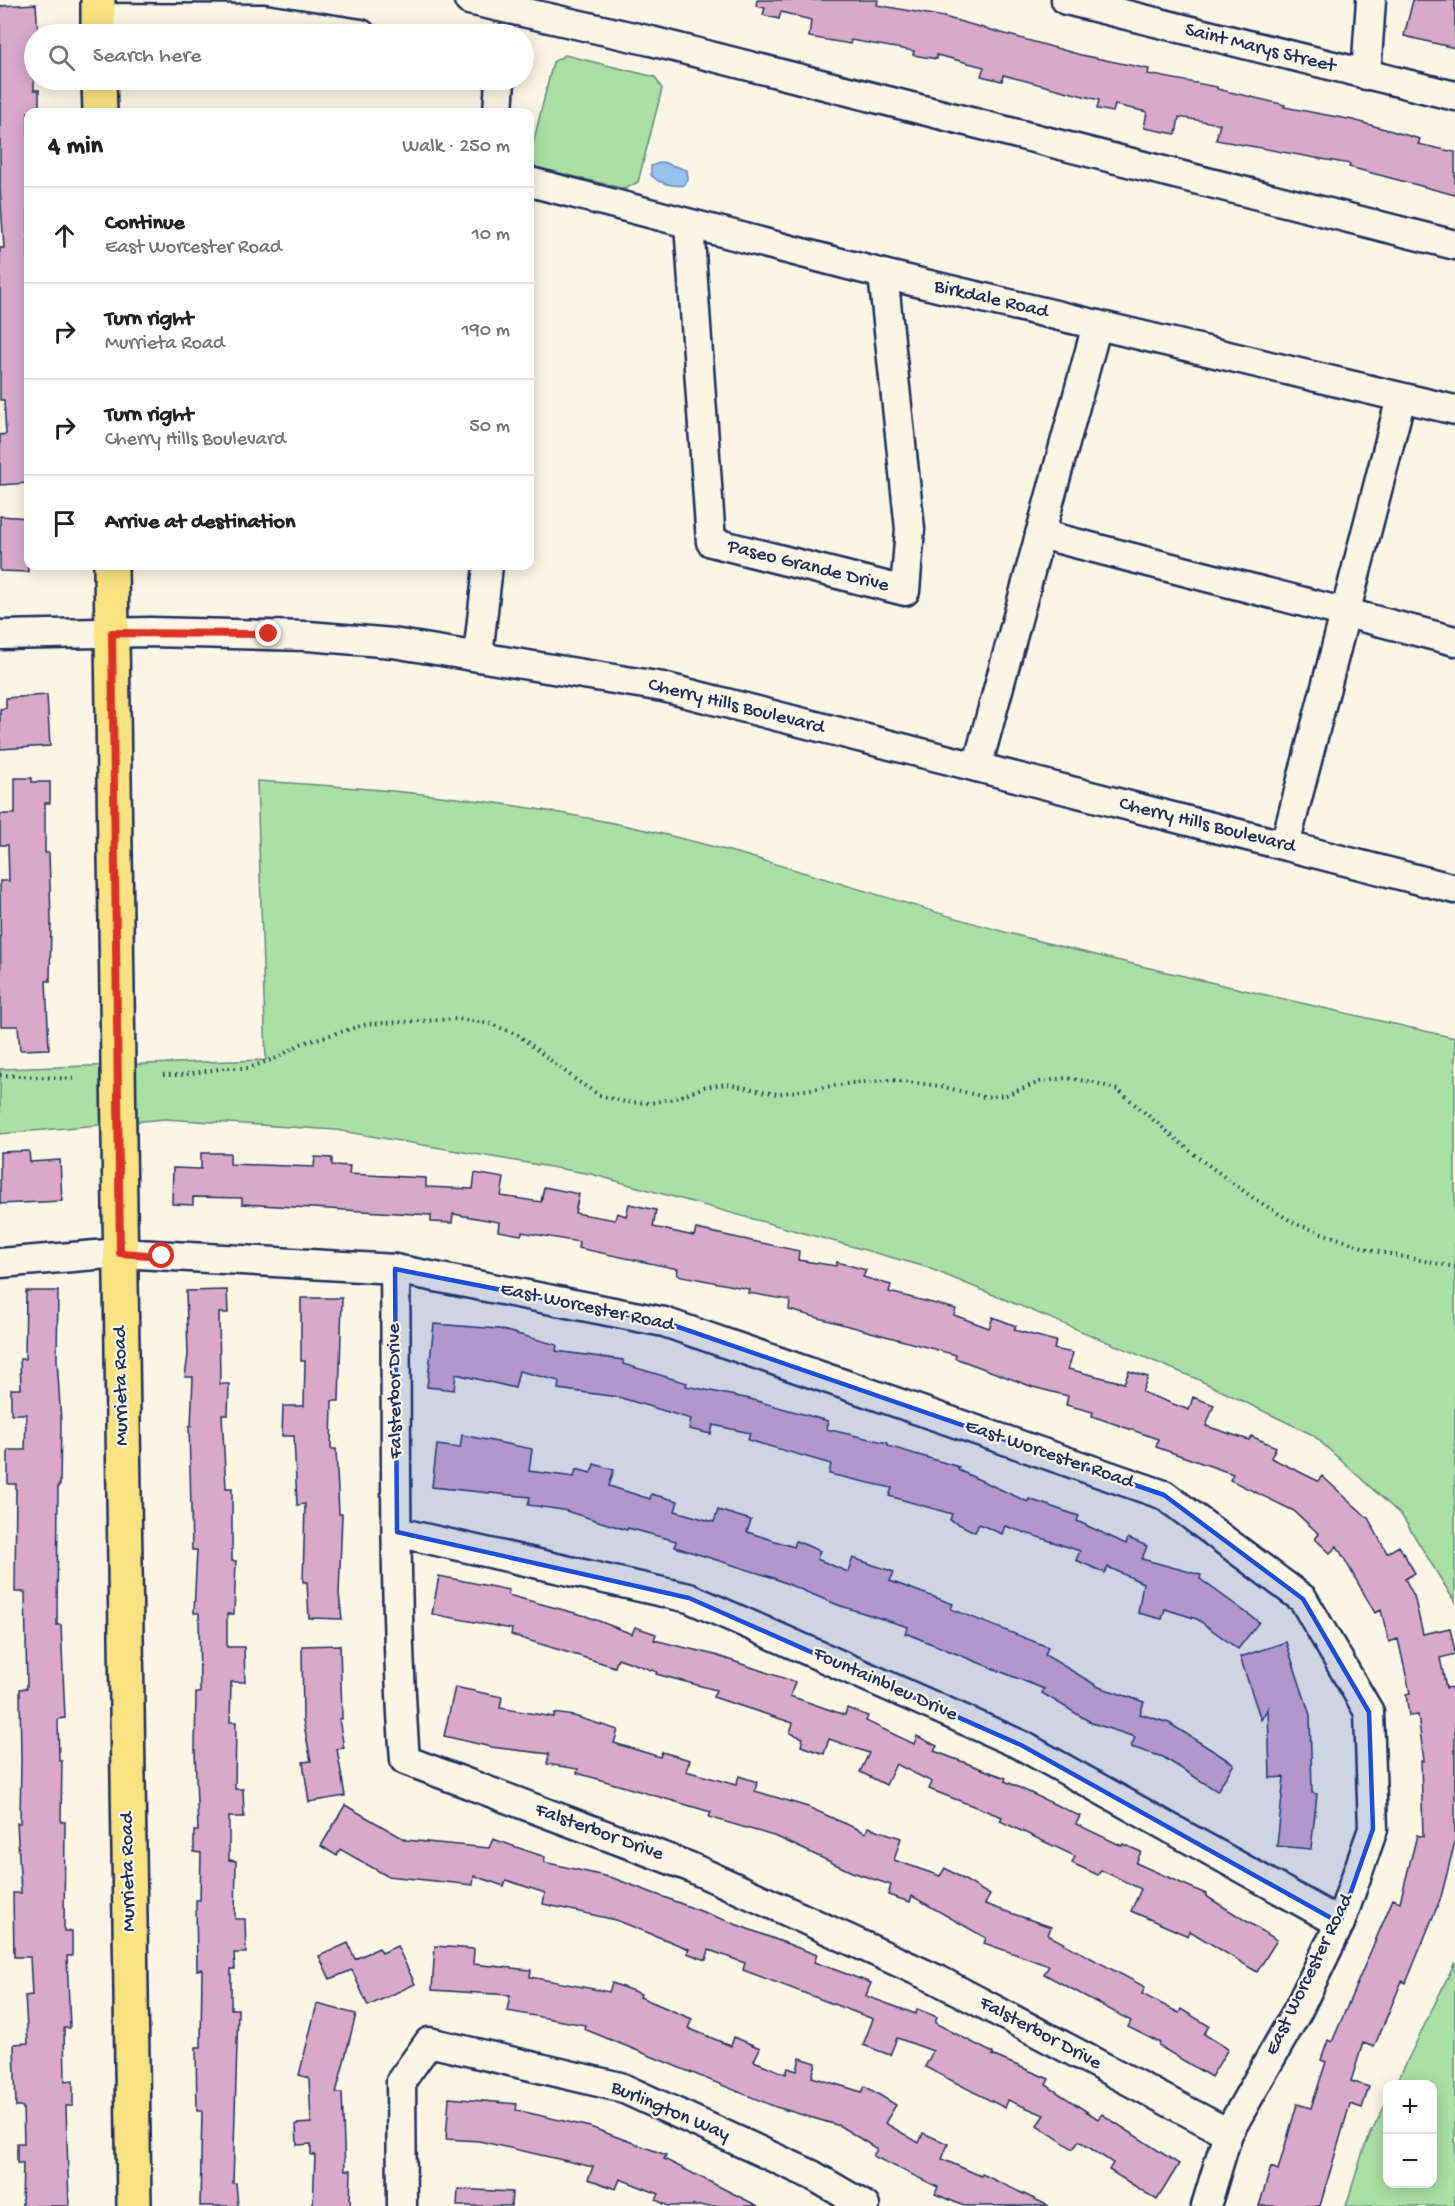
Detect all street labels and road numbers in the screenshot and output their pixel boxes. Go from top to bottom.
street label: Saint Marys Street [1182,19,1339,79]
street label: Birkdale Road [931,275,1053,325]
street label: Paseo Grande Drive [724,536,892,598]
street label: Cherry Hills Boulevard [646,674,829,741]
street label: Cherry Hills Boulevard [1117,793,1300,860]
street label: East Worcester Road [498,1278,678,1338]
street label: Falsterbor Drive [383,1323,409,1460]
street label: Murrieta Road [109,1324,135,1446]
street label: East Worcester Road [962,1415,1138,1495]
street label: Fountainbleu Drive [808,1642,961,1727]
street label: Falsterbor Drive [531,1799,667,1867]
street label: Murrieta Road [116,1810,142,1932]
street label: East Worcester Road [1261,1888,1360,2059]
street label: Falsterbor Drive [974,1992,1106,2076]
street label: Burlington Way [606,2076,733,2147]

